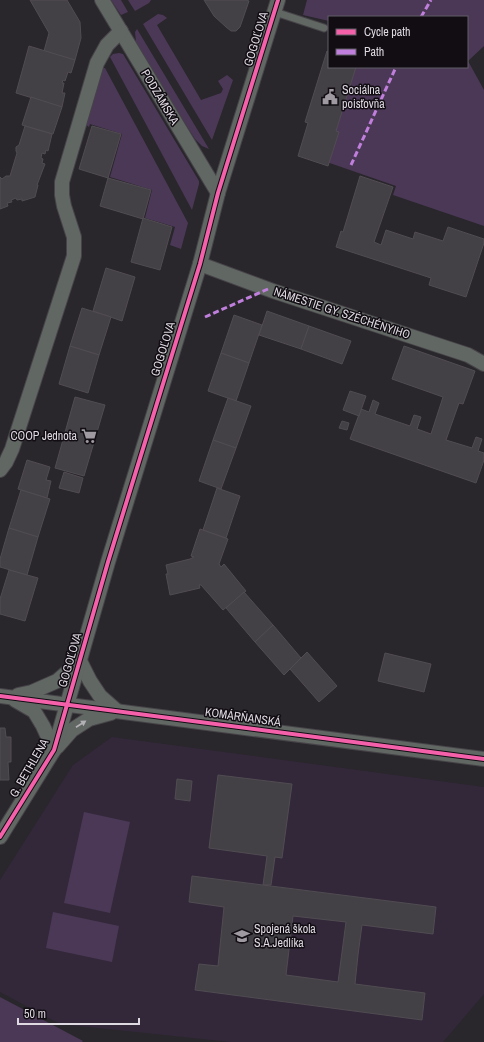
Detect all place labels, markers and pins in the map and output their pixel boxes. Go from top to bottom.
place label: Sociálna poisťovňa [342,82,385,112]
public building icon: Sociálna poisťovňa [321,88,339,106]
supermarket icon: COOP Jednota [80,427,98,445]
place label: COOP Jednota [10,428,78,444]
place label: Spojená škola S.A.Jedlíka [254,921,316,951]
school or university icon: Spojená škola S.A.Jedlíka [233,927,251,945]

